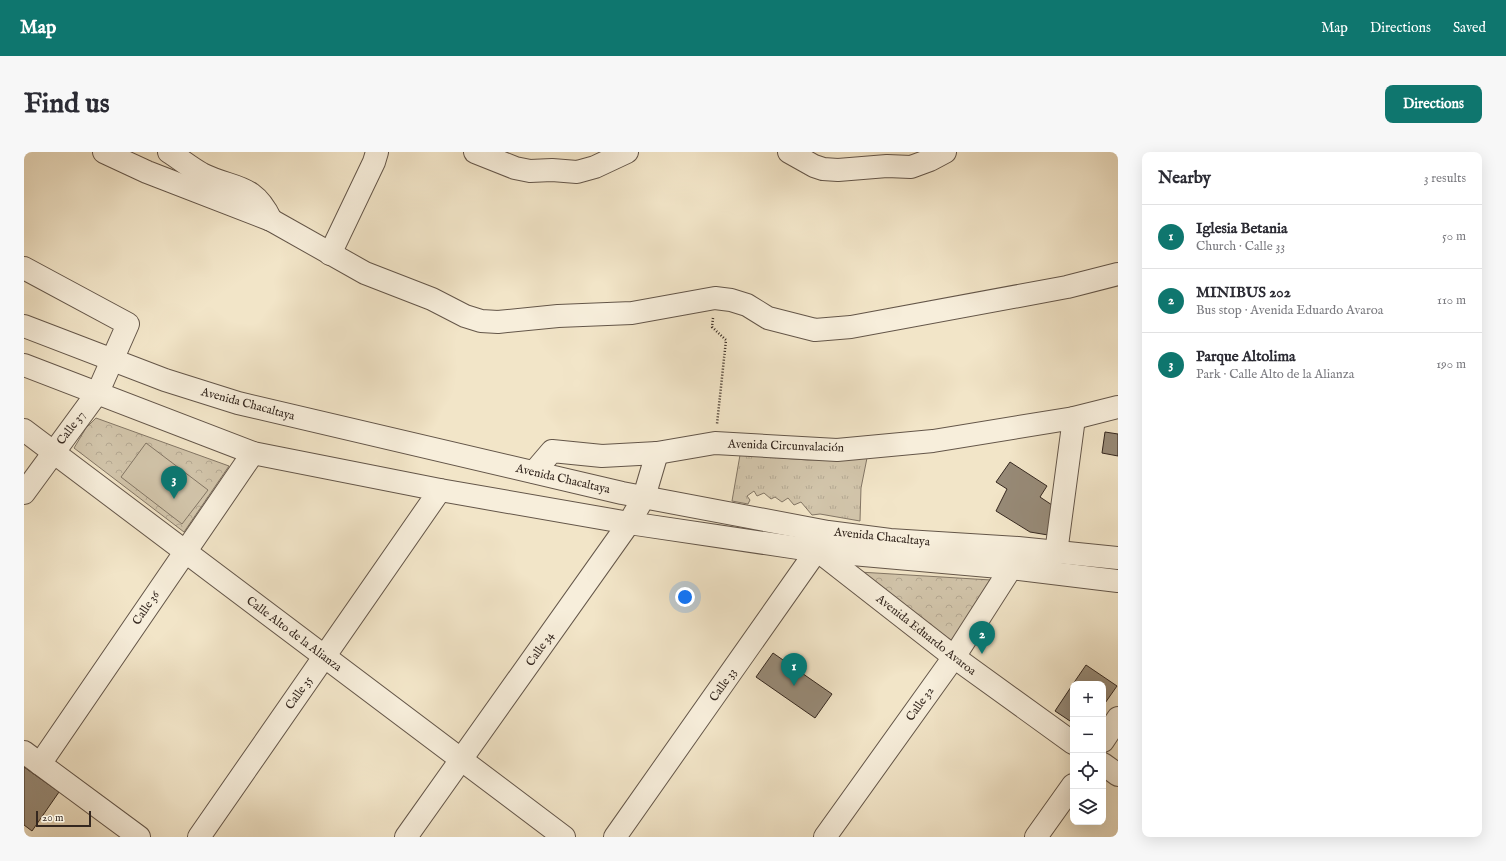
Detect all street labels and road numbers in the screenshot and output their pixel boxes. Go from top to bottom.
street label: Avenida Chacaltaya [199,384,297,424]
street label: Calle 37 [53,408,89,448]
street label: Avenida Circunvalación [727,436,845,456]
street label: Avenida Chacaltaya [513,461,612,497]
street label: Avenida Chacaltaya [832,524,931,550]
street label: Calle 36 [129,587,163,628]
street label: Avenida Eduardo Avaroa [872,591,980,679]
street label: Calle Alto de la Alianza [243,593,345,675]
street label: Calle 34 [523,629,557,669]
street label: Calle 33 [706,665,740,705]
street label: Calle 35 [282,673,316,713]
street label: Calle 32 [903,684,937,724]

